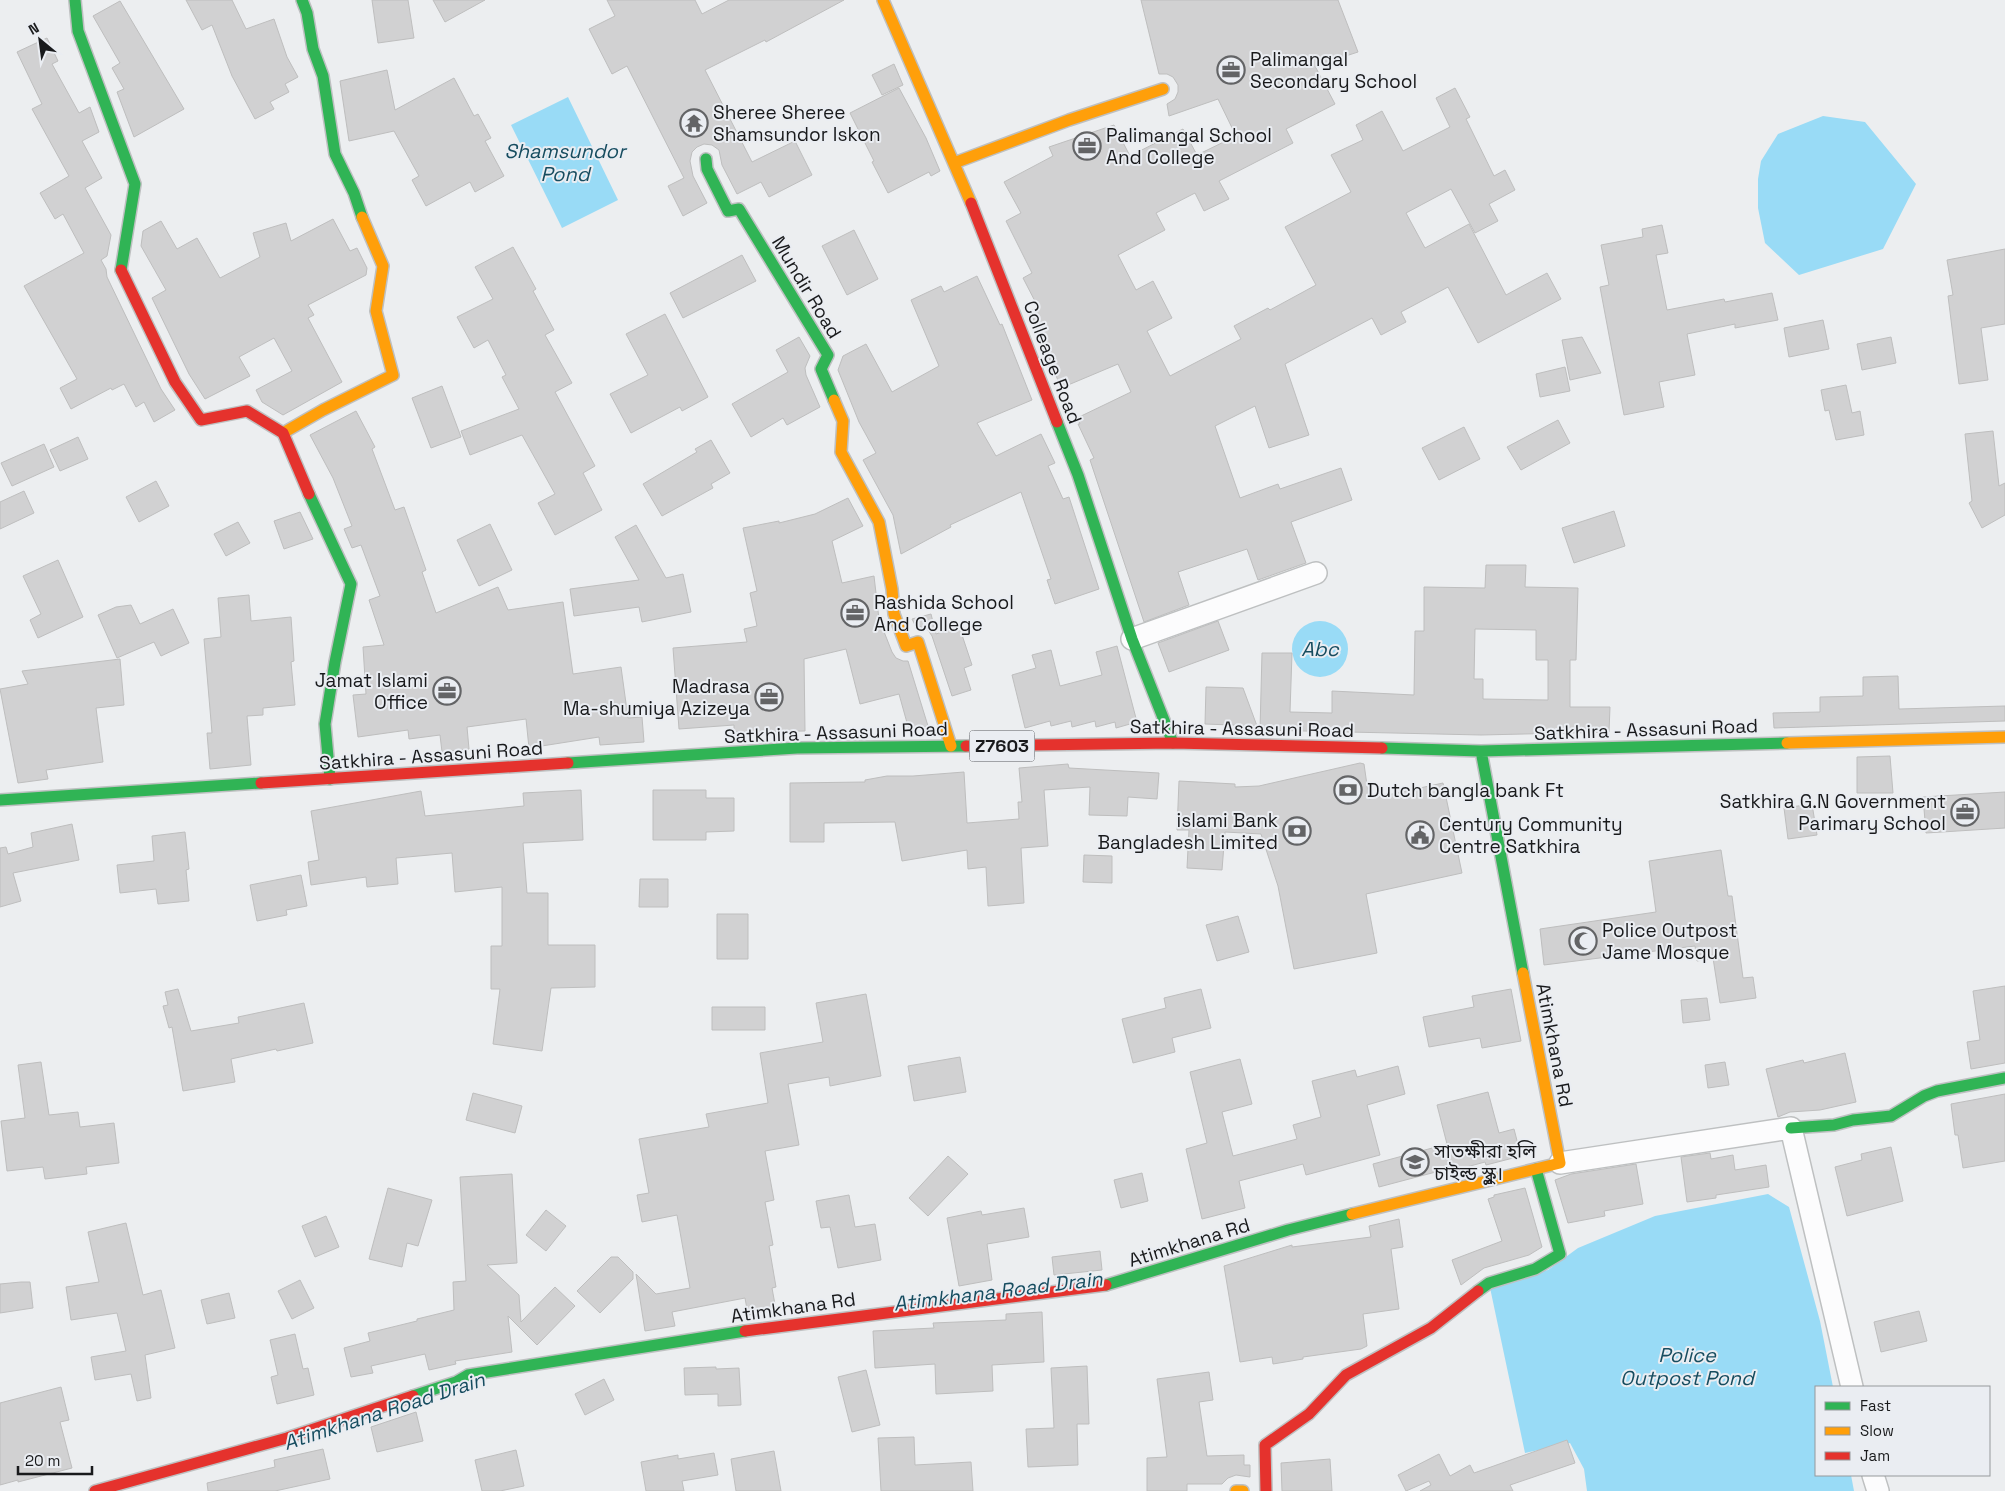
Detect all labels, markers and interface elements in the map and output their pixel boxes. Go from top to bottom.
north arrow [15,15,65,65]
text: N [25,18,42,39]
place label: Palimangal Secondary School [1250,47,1417,94]
office icon: Palimangal Secondary School [1216,55,1246,85]
place label: Sheree Sheree Shamsundor Iskon [713,100,881,147]
temple icon: Sheree Sheree Shamsundor Iskon [679,108,709,138]
place label: Palimangal School And College [1106,123,1272,170]
office icon: Palimangal School And College [1072,131,1102,161]
water label: Shamsundor Pond [504,138,628,187]
street label: Mundir Road [766,231,847,343]
street label: Colleage Road [1018,297,1088,427]
place label: Rashida School And College [874,590,1014,637]
office icon: Rashida School And College [840,598,870,628]
water label: Abc [1301,636,1340,662]
place label: Jamat Islami Office [315,668,428,715]
place label: Madrasa Ma-shumiya Azizeya [563,674,750,721]
office icon: Jamat Islami Office [432,676,462,706]
office icon: Madrasa Ma-shumiya Azizeya [754,682,784,712]
street label: Satkhira - Assasuni Road [1534,713,1759,746]
street label: Satkhira - Assasuni Road [1130,714,1354,743]
street label: Satkhira - Assasuni Road [724,716,949,749]
road number: Z7603 [970,730,1034,761]
street label: Satkhira - Assasuni Road [318,735,544,776]
bank icon: Dutch bangla bank Ft [1333,775,1363,805]
place label: Dutch bangla bank Ft [1367,778,1564,803]
place label: Satkhira G.N Government Parimary School [1720,789,1946,836]
office icon: Satkhira G.N Government Parimary School [1950,797,1980,827]
place label: islami Bank Bangladesh Limited [1097,808,1278,855]
place label: Century Community Centre Satkhira [1439,812,1623,859]
bank icon: islami Bank Bangladesh Limited [1282,816,1312,846]
public building icon: Century Community Centre Satkhira [1405,820,1435,850]
place label: Police Outpost Jame Mosque [1602,918,1737,965]
mosque icon: Police Outpost Jame Mosque [1568,926,1598,956]
street label: Atimkhana Rd [1530,981,1579,1109]
place label: সাতক্ষীরা হলি চাইল্ড স্কুল। [1433,1139,1537,1186]
school or university icon: সাতক্ষীরা হলি চাইল্ড স্কুল। [1400,1147,1430,1177]
street label: Atimkhana Rd [1125,1212,1253,1273]
water label: Atimkhana Road Drain [892,1265,1105,1317]
street label: Atimkhana Rd [729,1286,857,1329]
water label: Police Outpost Pond [1620,1342,1756,1391]
water label: Atimkhana Road Drain [280,1366,489,1456]
legend [1815,1386,1990,1476]
text: Fast [1860,1396,1891,1415]
text: Slow [1860,1421,1894,1440]
scale bar [18,1444,91,1476]
text: Jam [1860,1446,1890,1465]
text: 20 m [25,1451,60,1470]

